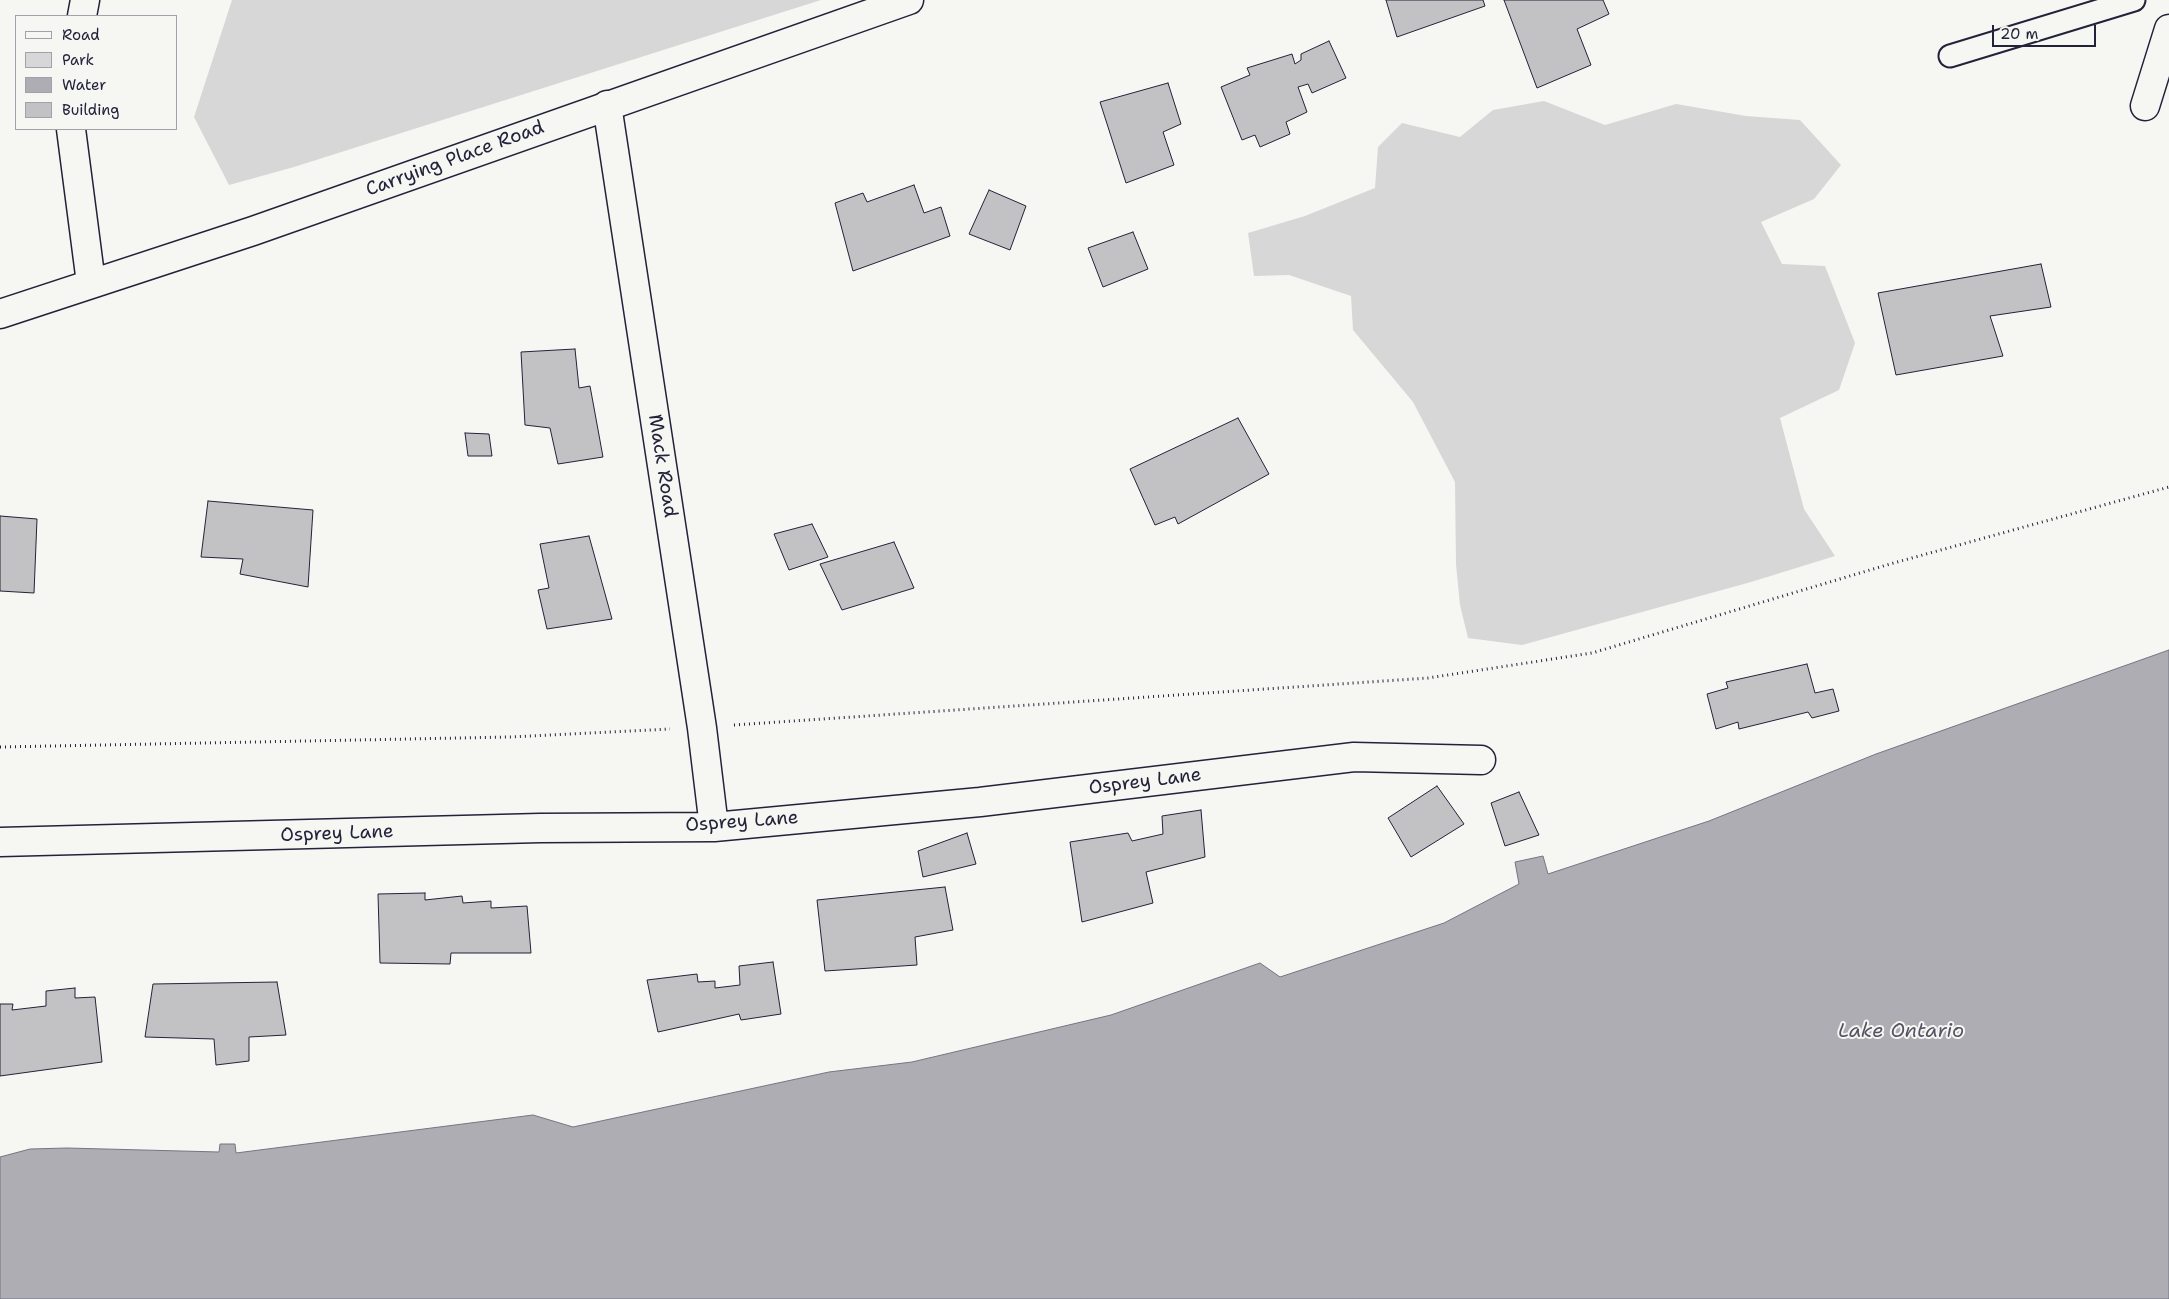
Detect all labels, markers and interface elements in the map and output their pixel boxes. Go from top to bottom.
legend [15,15,178,130]
scale bar [1994,15,2098,47]
text: 20 m [2000,24,2039,44]
text: Road [62,25,100,45]
text: Park [62,50,94,70]
text: Water [62,75,106,95]
text: Building [62,100,119,120]
street label: Carrying Place Road [363,116,547,202]
street label: Mack Road [643,413,681,519]
street label: Osprey Lane [1087,764,1203,800]
street label: Osprey Lane [685,807,799,837]
street label: Osprey Lane [280,821,394,847]
water label: Lake Ontario [1838,1020,1964,1044]

